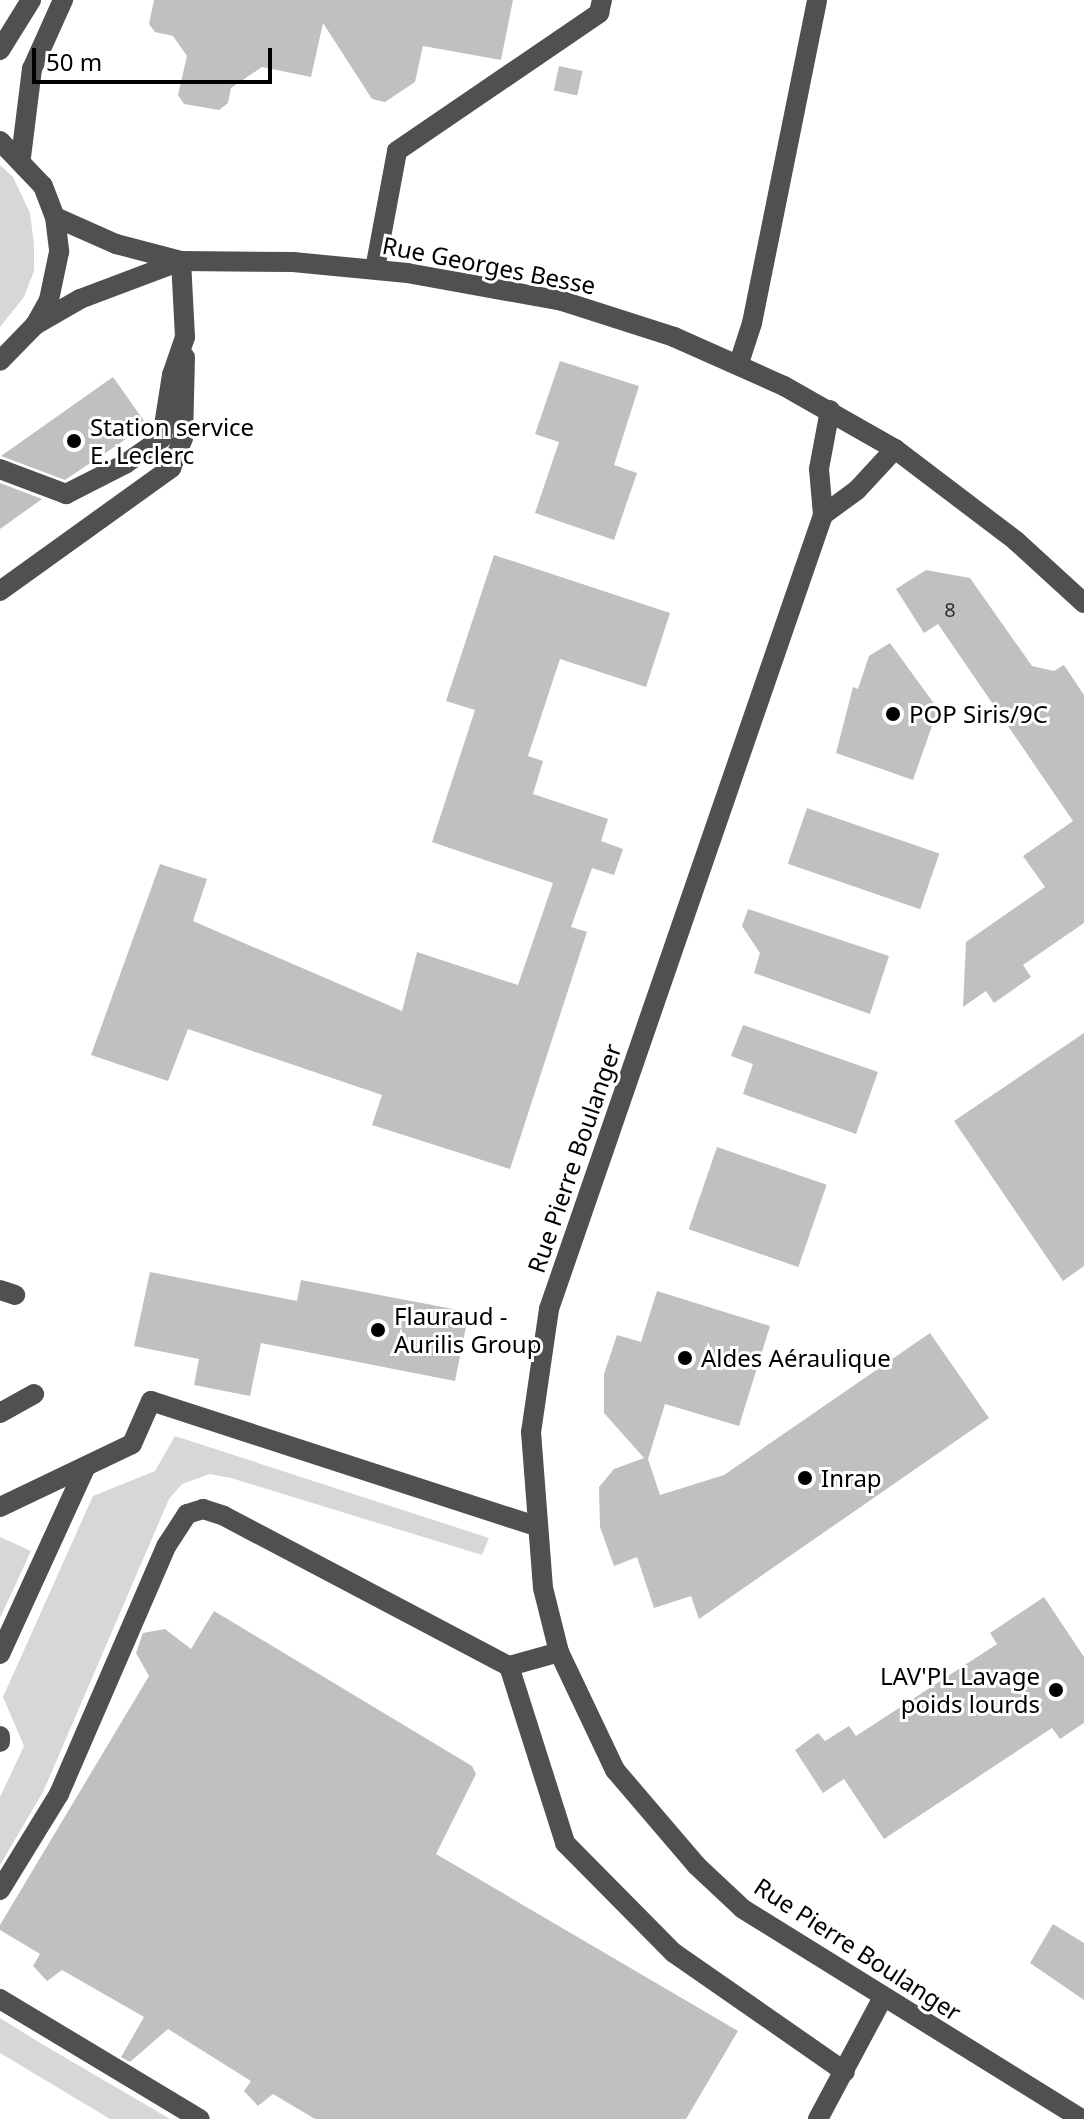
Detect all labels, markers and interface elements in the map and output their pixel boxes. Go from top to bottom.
scale bar [36,32,276,82]
text: 50 m [46,45,102,78]
street label: Rue Georges Besse [380,230,598,300]
place label: Station service E. Leclerc [90,413,254,469]
marker: Station service E. Leclerc [65,432,83,450]
house number: 8 [944,597,956,621]
place label: POP Siris/9C [909,700,1048,728]
marker: POP Siris/9C [884,705,902,723]
street label: Rue Pierre Boulanger [521,1040,627,1276]
place label: Flauraud - Aurilis Group [394,1302,541,1358]
marker: Flauraud - Aurilis Group [369,1321,387,1339]
place label: Aldes Aéraulique [701,1344,891,1372]
marker: Aldes Aéraulique [676,1349,694,1367]
place label: Inrap [821,1464,882,1492]
marker: Inrap [796,1469,814,1487]
place label: LAV'PL Lavage poids lourds [880,1662,1040,1718]
marker: LAV'PL Lavage poids lourds [1047,1681,1065,1699]
street label: Rue Pierre Boulanger [749,1871,967,2027]

